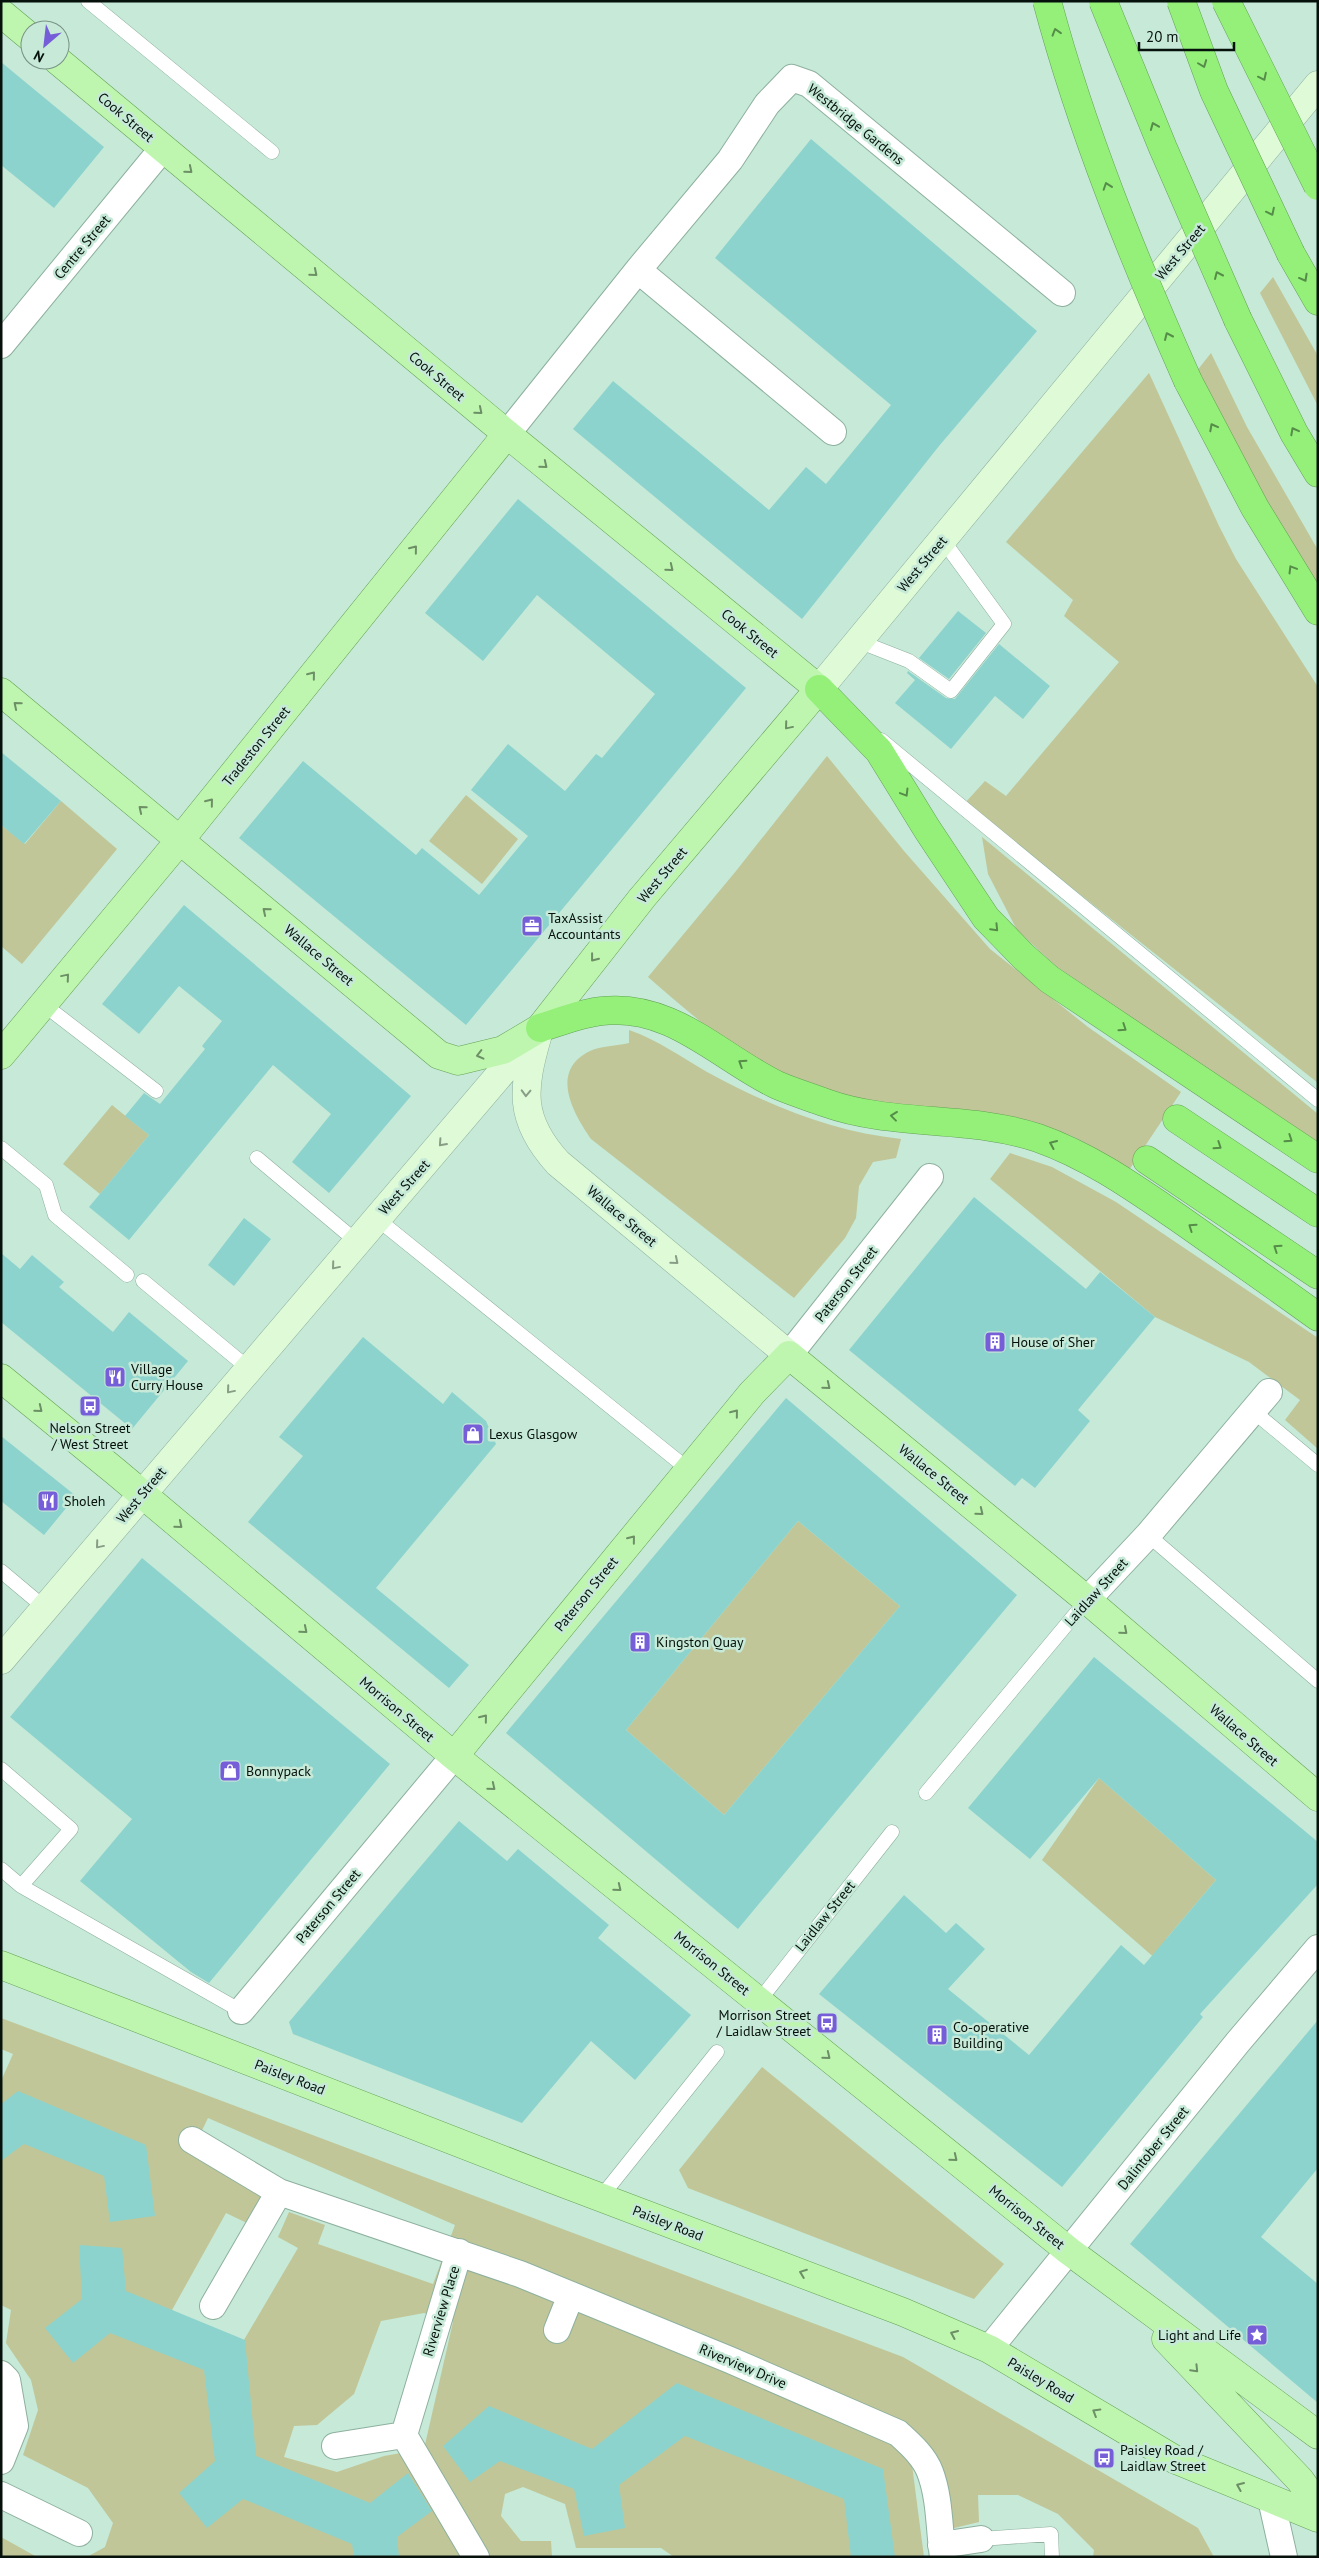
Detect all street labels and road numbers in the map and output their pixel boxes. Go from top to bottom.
street label: Westbridge Gardens [804,79,908,169]
street label: Cook Street [94,88,158,146]
street label: Centre Street [50,211,114,283]
street label: West Street [1151,220,1209,284]
street label: Cook Street [405,347,469,405]
street label: West Street [893,532,951,596]
street label: Cook Street [718,605,782,662]
street label: Tradeston Street [218,702,294,790]
street label: West Street [633,843,691,907]
street label: Wallace Street [280,921,358,990]
street label: West Street [374,1155,434,1218]
street label: Wallace Street [583,1182,661,1251]
street label: Paterson Street [811,1242,881,1326]
street label: Wallace Street [895,1440,973,1508]
street label: West Street [112,1463,170,1527]
street label: Paterson Street [550,1553,622,1635]
street label: Laidlaw Street [1061,1554,1132,1630]
street label: Morrison Street [356,1672,438,1746]
street label: Wallace Street [1206,1700,1282,1770]
street label: Paterson Street [292,1865,364,1947]
street label: Laidlaw Street [791,1877,859,1955]
street label: Morrison Street [670,1927,754,1999]
street label: Paisley Road [252,2055,328,2099]
street label: Dalintober Street [1114,2102,1192,2194]
street label: Morrison Street [985,2181,1069,2253]
street label: Paisley Road [630,2201,706,2245]
street label: Riverview Place [419,2264,463,2358]
street label: Riverview Drive [697,2340,789,2392]
street label: Paisley Road [1005,2353,1077,2407]

